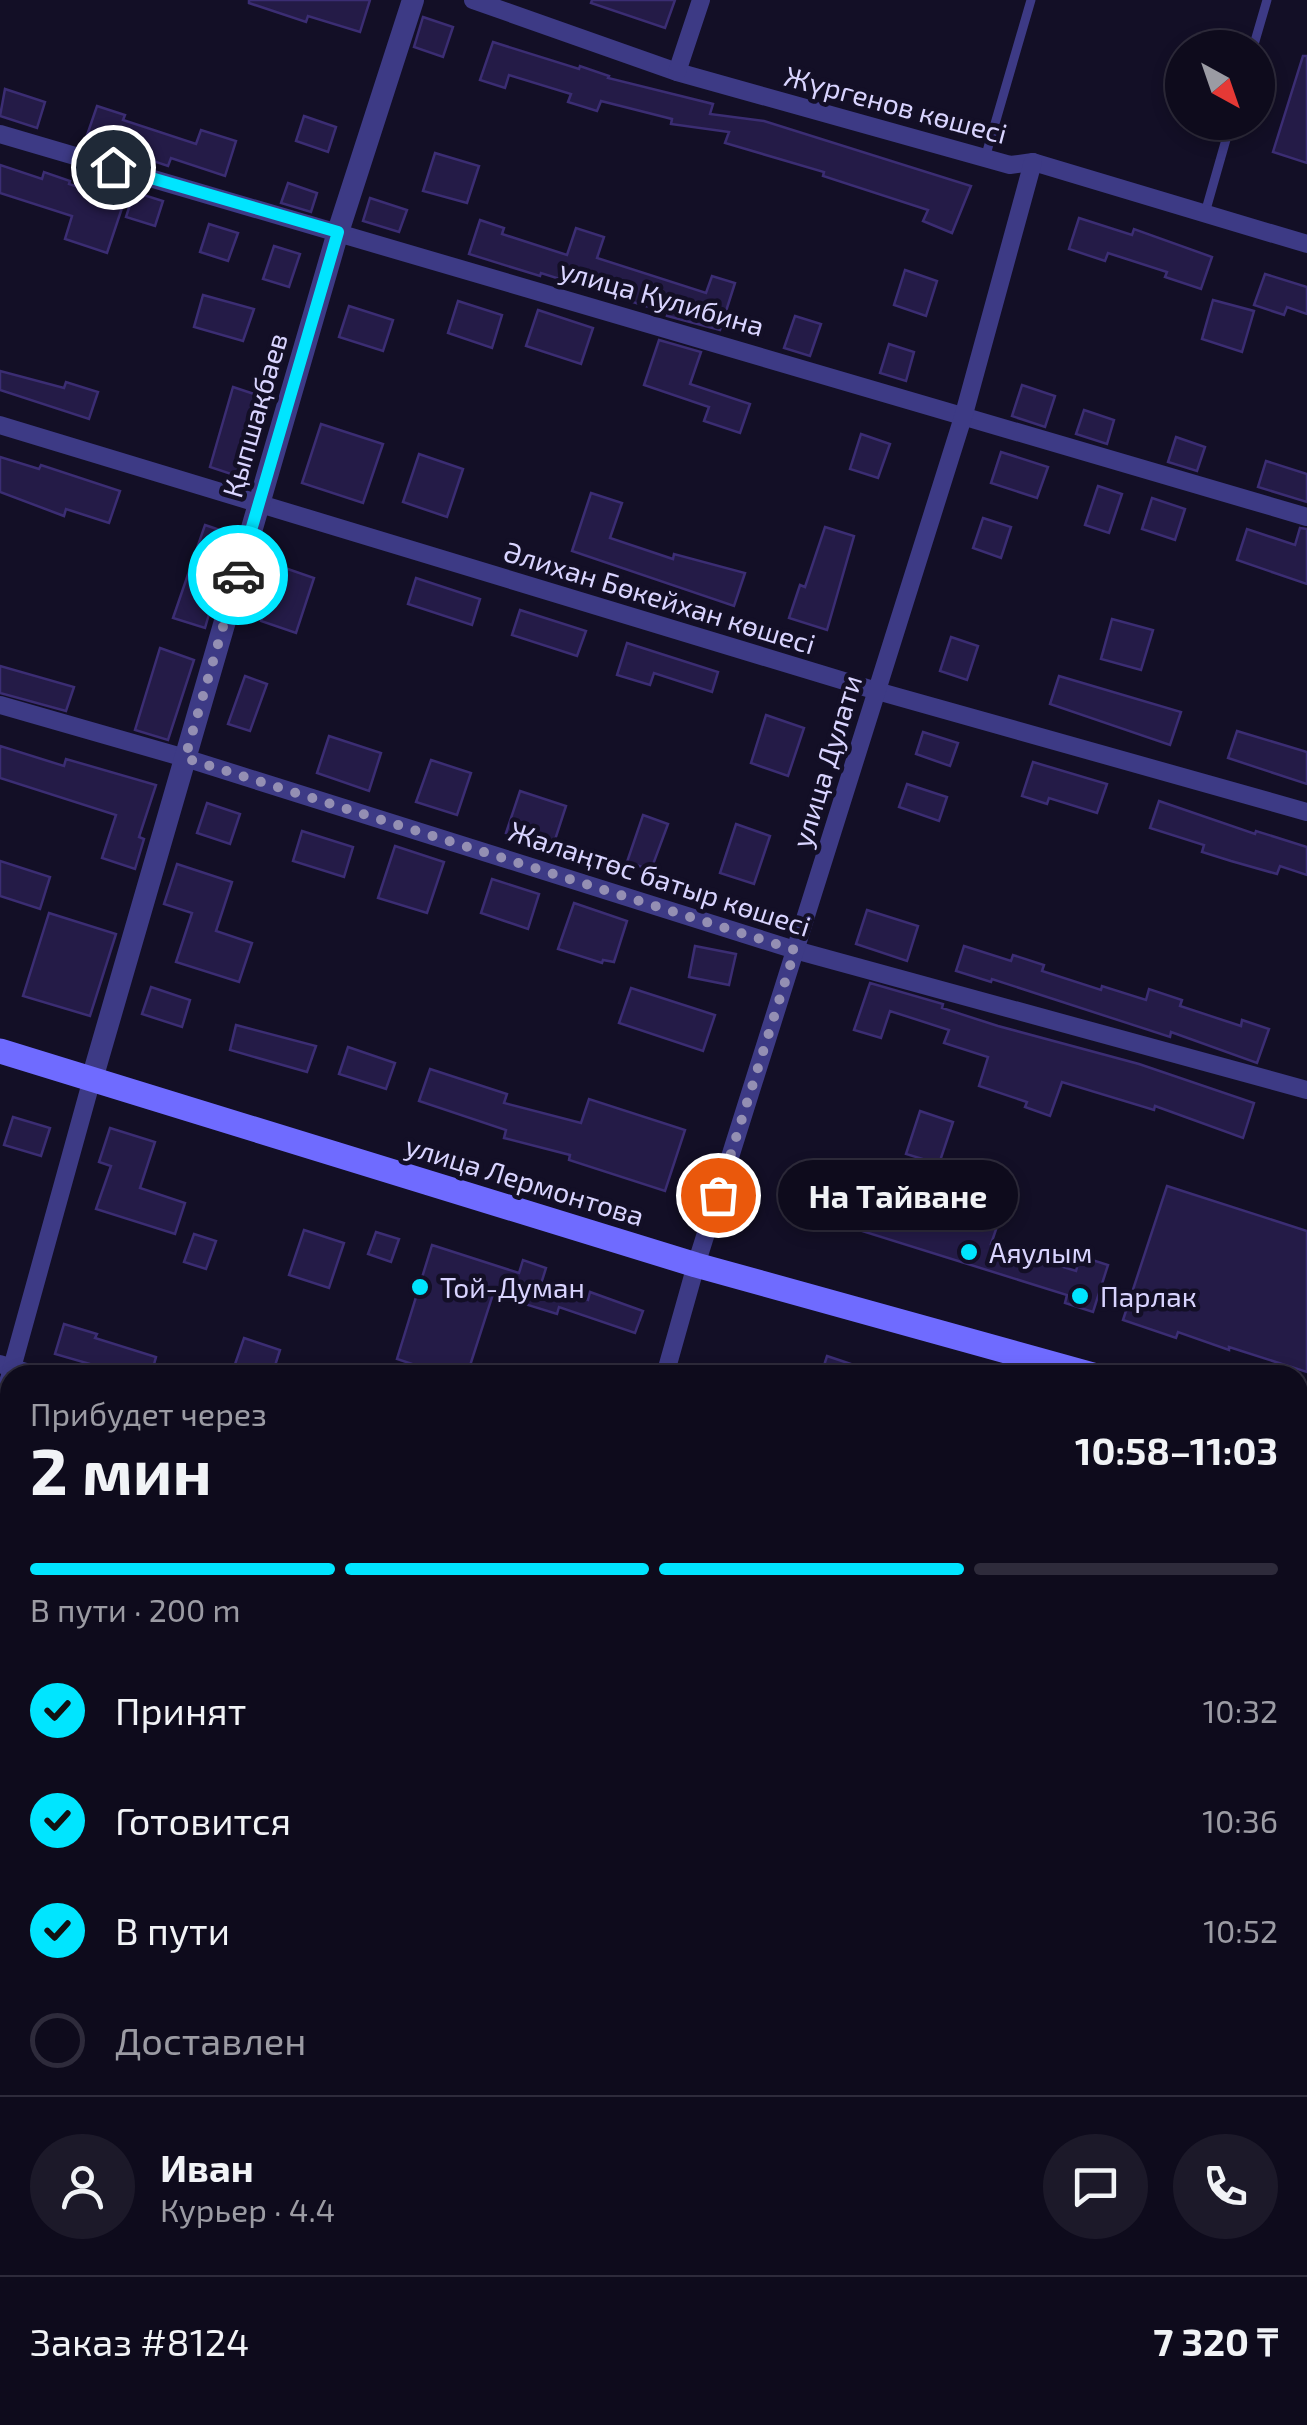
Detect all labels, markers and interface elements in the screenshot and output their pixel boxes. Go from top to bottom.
north arrow [1165,30,1275,140]
map controls [1165,30,1275,140]
street label: Жүргенов көшесі [781,58,1011,150]
pin [71,125,156,210]
icon: home [86,140,141,195]
street label: улица Кулибина [556,252,768,342]
street label: Қыпшақбаев [214,329,294,501]
courier [188,525,288,625]
street label: Әлихан Бөкейхан көшесі [500,533,820,661]
icon: car [211,548,266,603]
street label: улица Дулати [784,670,868,852]
street label: Жалаңтөс батыр көшесі [505,813,815,943]
street label: улица Лермонтова [402,1128,648,1232]
pin [676,1153,761,1238]
callout: На Тайване [778,1160,1018,1230]
icon: bag [691,1168,746,1223]
text: На Тайване [809,1176,987,1214]
place label: Аяулым [989,1235,1092,1269]
marker: Аяулым [958,1241,980,1263]
place label: Той-Думан [440,1270,585,1304]
marker: Той-Думан [409,1276,431,1298]
place label: Парлак [1100,1279,1197,1313]
marker: Парлак [1069,1285,1091,1307]
text: Прибудет через [30,1394,267,1432]
text: 10:58–11:03 [1075,1427,1278,1473]
text: 2 мин [30,1430,212,1508]
text: В пути · 200 m [30,1590,240,1628]
icon: check [30,1683,85,1738]
text: Принят [115,1687,246,1733]
text: 10:32 [1203,1691,1278,1729]
icon: check [30,1793,85,1848]
text: Готовится [115,1797,291,1843]
text: 10:36 [1202,1801,1278,1839]
icon: check [30,1903,85,1958]
text: В пути [115,1907,230,1953]
text: 10:52 [1203,1911,1278,1949]
text: Доставлен [115,2017,306,2063]
button: person [30,2134,135,2239]
button: chat [1043,2134,1148,2239]
button: phone [1173,2134,1278,2239]
text: Иван [160,2144,254,2190]
text: Курьер · 4.4 [160,2190,335,2228]
text: Заказ #8124 [30,2318,250,2364]
text: 7 320 ₸ [1153,2318,1278,2364]

